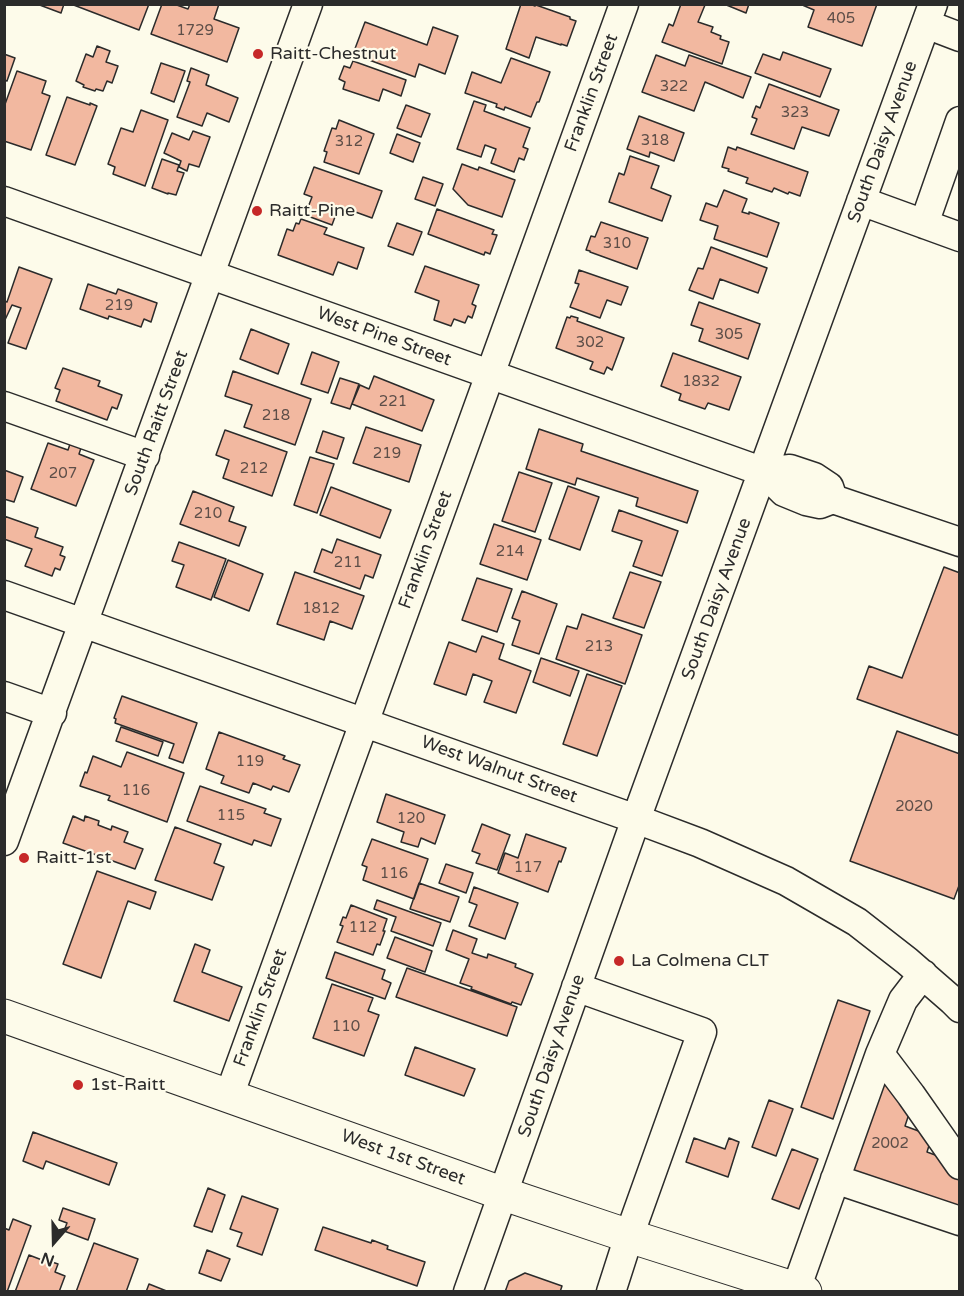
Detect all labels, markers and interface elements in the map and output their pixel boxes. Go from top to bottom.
house number: 405 [827,10,855,28]
house number: 1729 [176,22,214,40]
street label: Franklin Street [561,31,623,155]
place label: Raitt-Chestnut [270,43,396,65]
marker: Raitt-Chestnut [251,47,265,61]
street label: South Daisy Avenue [844,58,922,226]
house number: 322 [660,78,688,96]
house number: 323 [781,104,809,122]
house number: 318 [641,132,669,150]
house number: 312 [335,133,363,151]
place label: Raitt-Pine [269,200,355,222]
marker: Raitt-Pine [250,204,264,218]
house number: 310 [603,235,631,253]
house number: 219 [105,297,133,315]
street label: West Pine Street [314,303,454,371]
house number: 305 [715,326,743,344]
house number: 302 [576,334,604,352]
street label: South Raitt Street [121,348,193,498]
house number: 1832 [682,373,720,391]
house number: 221 [379,393,407,411]
house number: 218 [262,407,290,425]
house number: 219 [373,445,401,463]
house number: 212 [240,460,268,478]
house number: 207 [49,465,77,483]
street label: Franklin Street [395,488,457,612]
house number: 210 [194,505,222,523]
street label: South Daisy Avenue [678,515,756,683]
house number: 214 [496,543,524,561]
house number: 211 [334,554,362,572]
house number: 1812 [302,600,340,618]
house number: 213 [585,638,613,656]
street label: West Walnut Street [418,732,580,808]
house number: 119 [236,753,264,771]
house number: 116 [122,782,150,800]
house number: 2020 [895,798,933,816]
house number: 115 [217,807,245,825]
house number: 120 [397,810,425,828]
place label: Raitt-1st [36,847,111,869]
marker: Raitt-1st [17,851,31,865]
house number: 117 [514,859,542,877]
house number: 116 [380,865,408,883]
house number: 112 [349,919,377,937]
street label: Franklin Street [230,946,292,1070]
place label: La Colmena CLT [631,950,769,972]
marker: La Colmena CLT [612,954,626,968]
street label: South Daisy Avenue [514,972,590,1140]
house number: 110 [332,1018,360,1036]
place label: 1st-Raitt [90,1074,165,1096]
marker: 1st-Raitt [71,1078,85,1092]
street label: West 1st Street [338,1126,468,1190]
house number: 2002 [871,1135,909,1153]
north arrow [24,1212,84,1272]
text: N [38,1247,57,1271]

